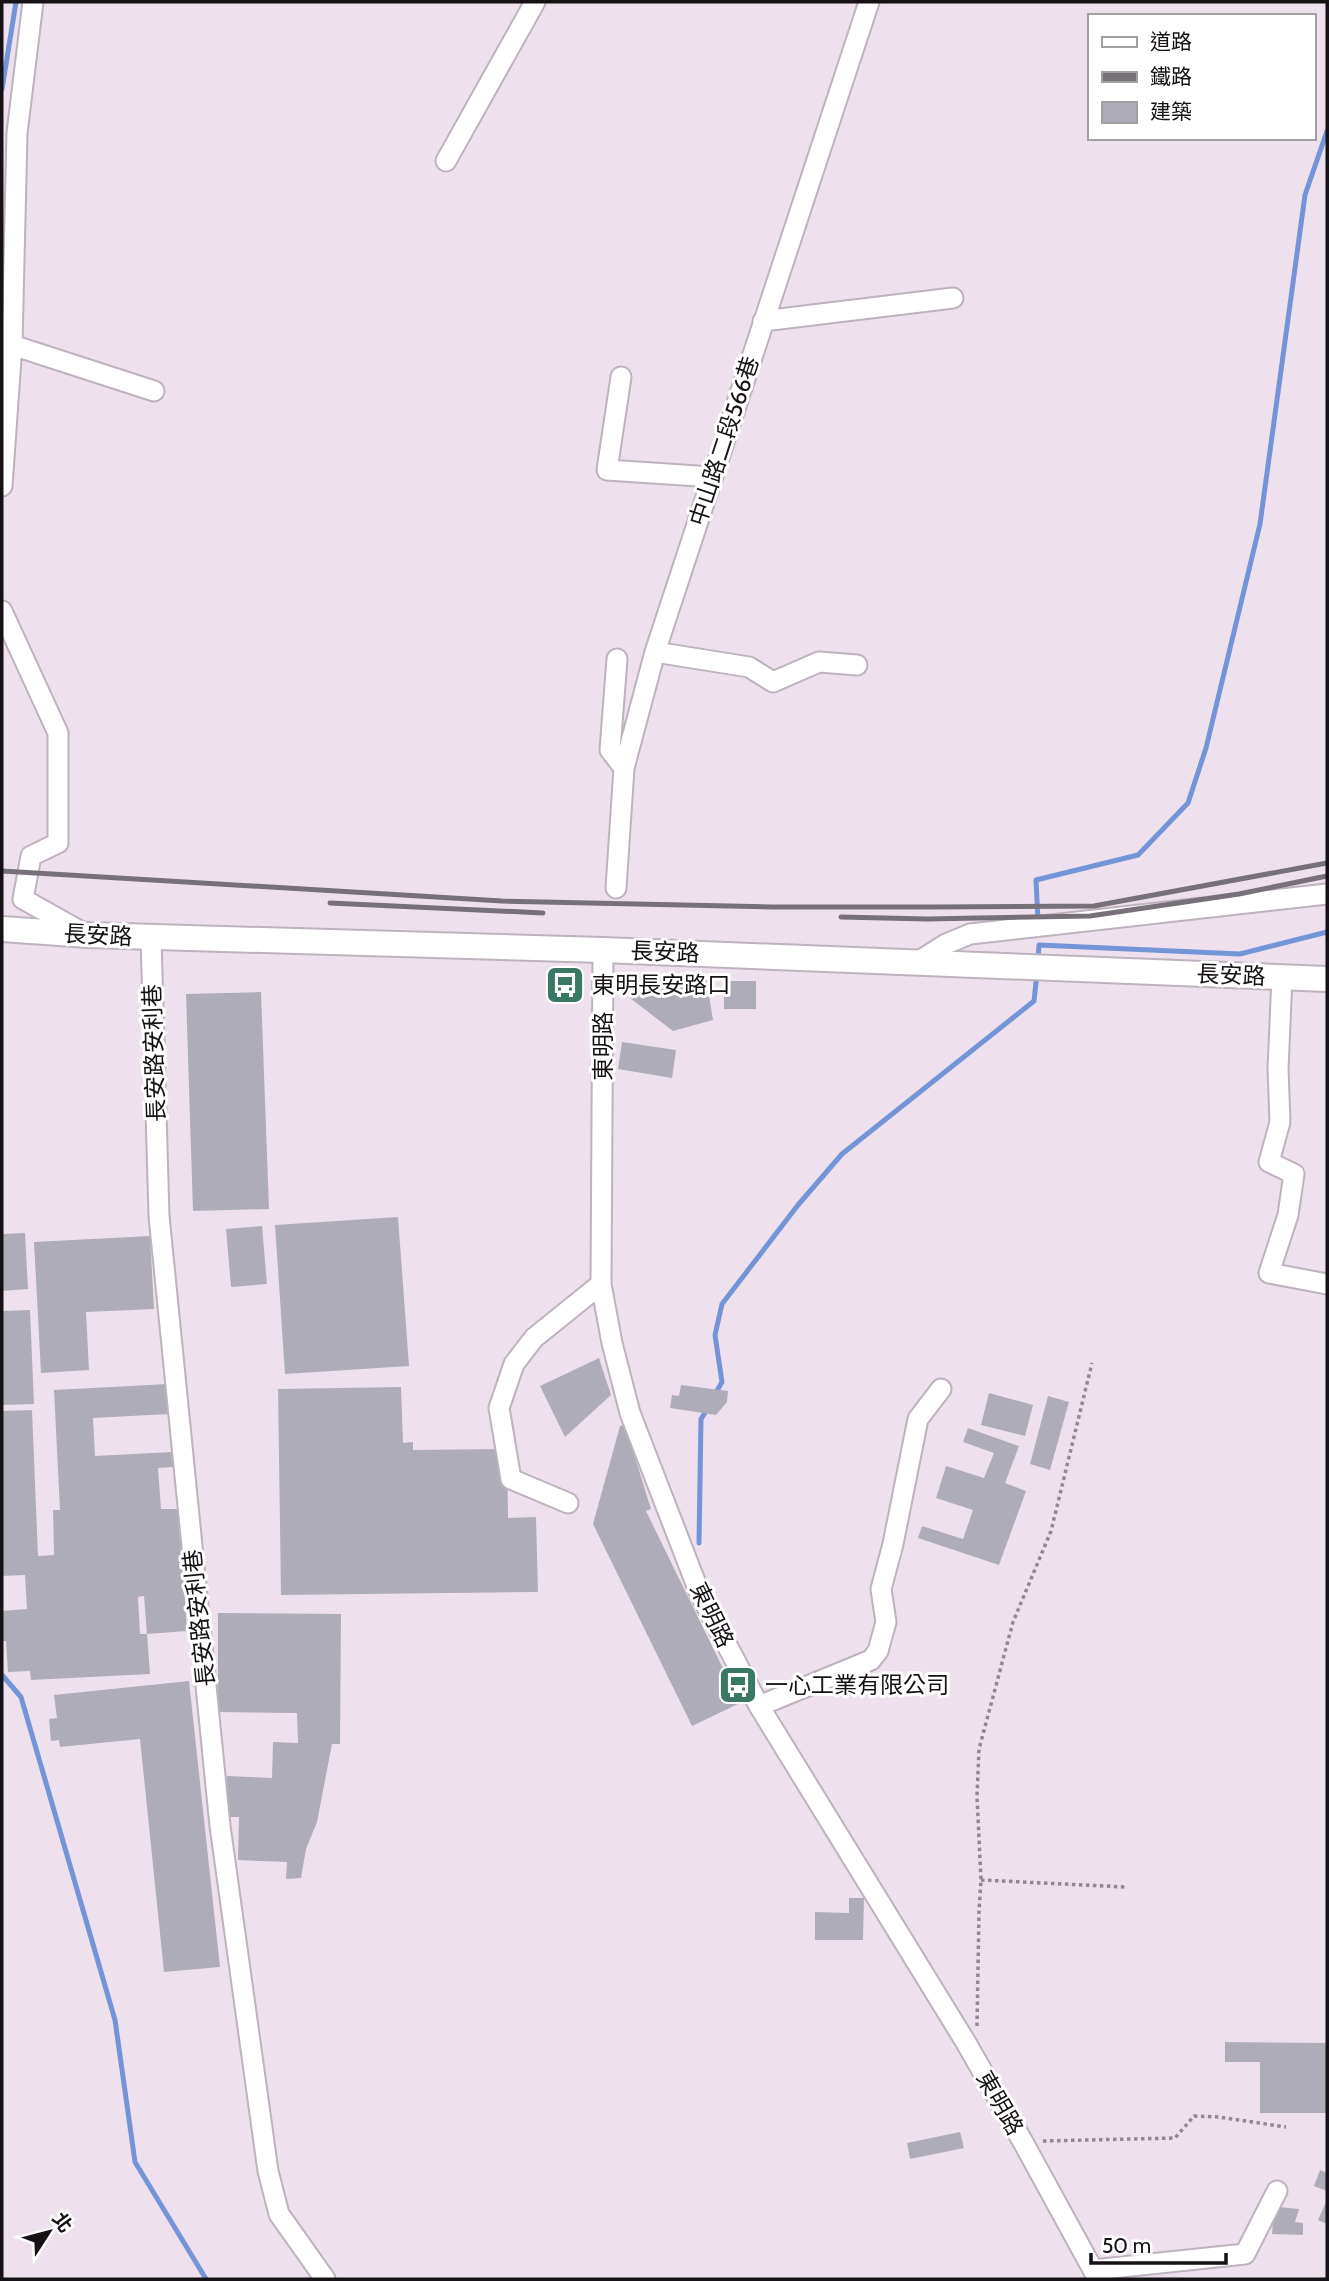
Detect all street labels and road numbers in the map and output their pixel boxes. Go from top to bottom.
street label: 中山路二段566巷 [683,353,765,529]
street label: 長安路 [63,919,133,951]
street label: 長安路 [630,937,700,967]
street label: 長安路 [1196,960,1266,990]
street label: 長安路安利巷 [138,984,170,1122]
street label: 東明路 [589,1012,617,1081]
street label: 長安路安利巷 [178,1548,220,1688]
street label: 東明路 [684,1578,740,1652]
street label: 東明路 [971,2066,1029,2140]

